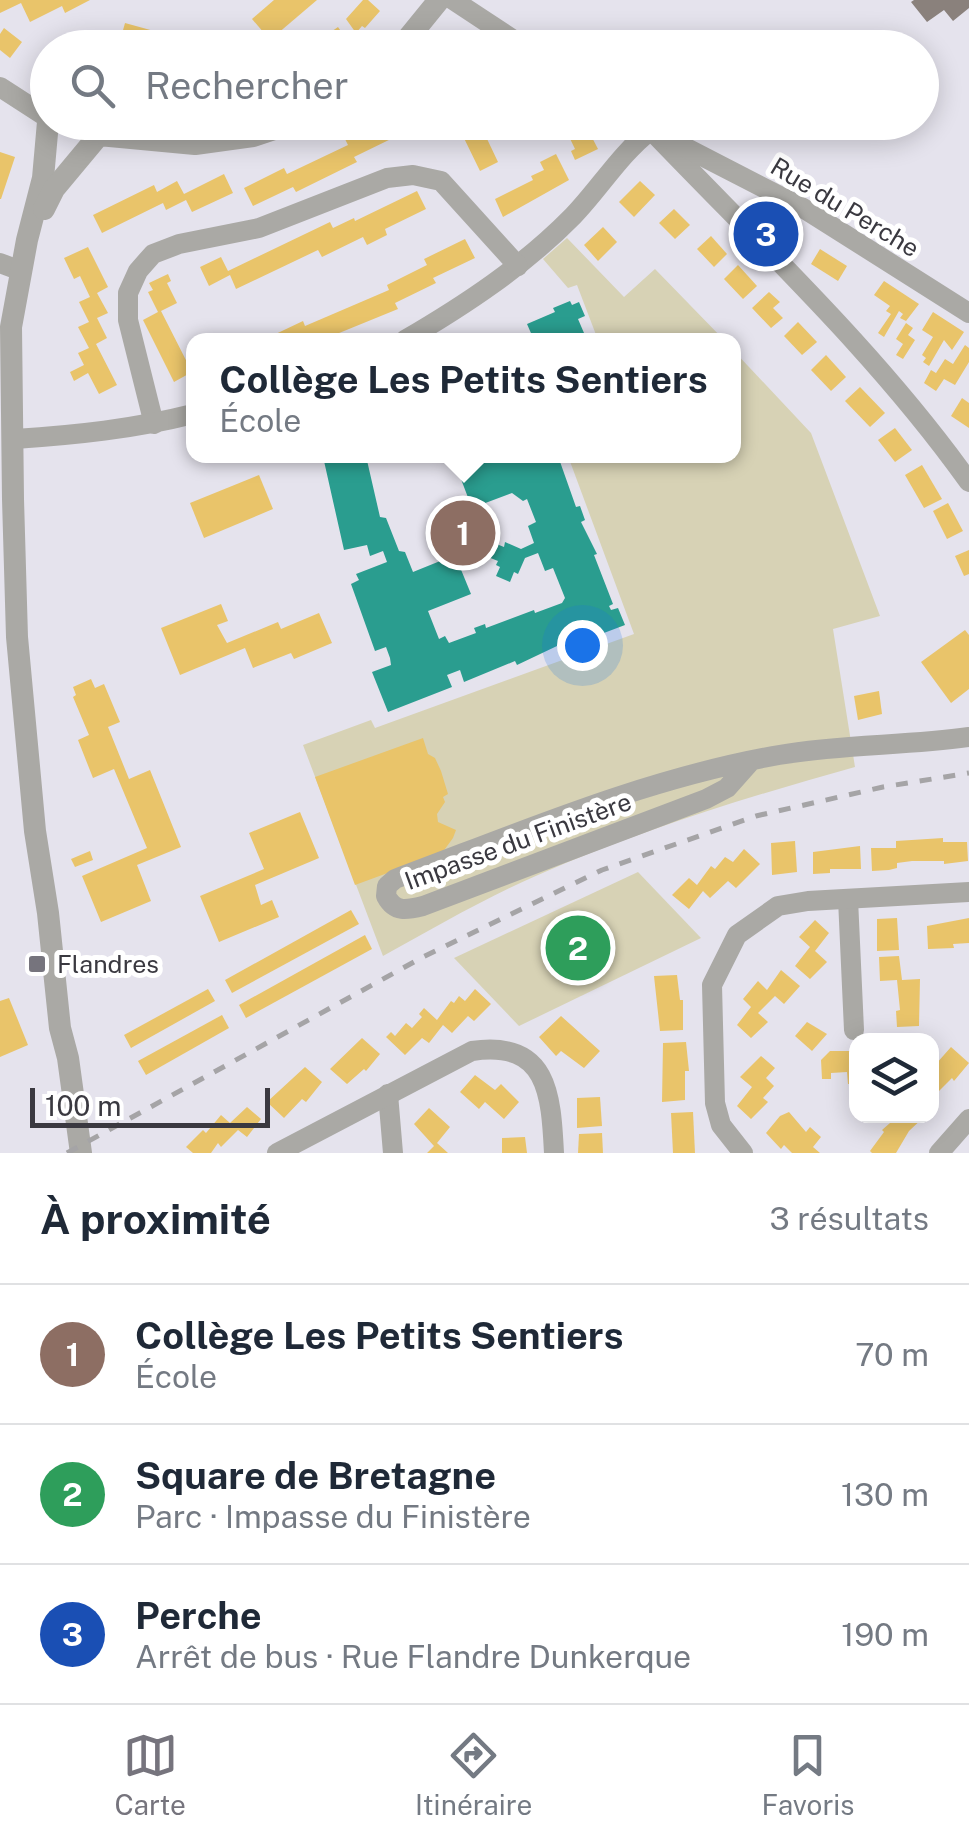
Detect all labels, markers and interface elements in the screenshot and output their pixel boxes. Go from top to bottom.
search box [30,30,939,140]
icon: search [65,58,120,113]
text: Rechercher [145,63,349,108]
street label: Rue du Perche [765,151,925,263]
pin: 3 [734,196,798,272]
popup [186,333,741,463]
text: Collège Les Petits Sentiers [219,357,708,402]
text: École [219,402,301,439]
pin: 1 [430,496,496,570]
your location [557,620,608,671]
street label: Impasse du Finistère [401,786,635,896]
pin: 2 [546,910,610,986]
place label: Flandres [57,949,159,979]
marker: Flandres [26,953,48,975]
map controls [849,1033,939,1123]
button: layers [849,1033,939,1123]
scale bar [30,1083,270,1128]
text: 100 m [45,1089,122,1122]
text: À proximité [40,1194,271,1243]
text: 3 résultats [769,1200,929,1237]
text: Collège Les Petits Sentiers [135,1313,623,1358]
text: 1 [66,1336,79,1373]
text: 70 m [855,1336,929,1373]
text: École [135,1358,217,1395]
text: Square de Bretagne [135,1453,496,1498]
text: 2 [62,1476,83,1513]
text: 130 m [841,1476,929,1513]
text: Parc · Impasse du Finistère [135,1498,531,1535]
text: Perche [135,1593,262,1638]
text: 3 [62,1616,83,1653]
text: 190 m [841,1616,929,1653]
text: Arrêt de bus · Rue Flandre Dunkerque [135,1638,691,1675]
tab: Carte [114,1728,186,1821]
tab: Itinéraire [415,1728,532,1821]
tab: Favoris [761,1728,854,1821]

